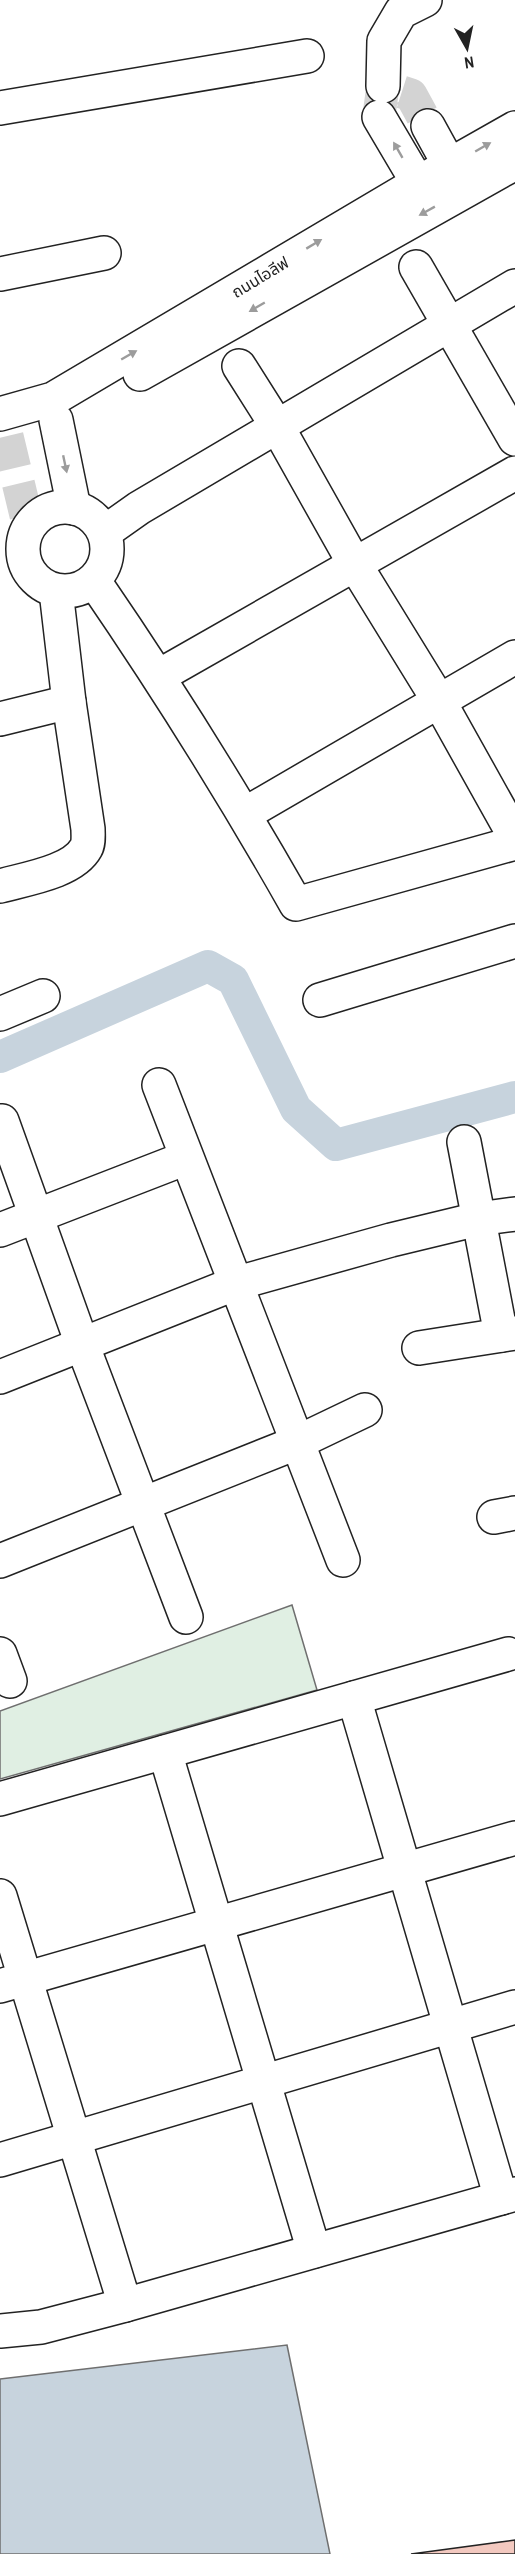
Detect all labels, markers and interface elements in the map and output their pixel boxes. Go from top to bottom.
north arrow [437,18,497,78]
text: N [463,51,476,74]
one-way arrow [393,142,404,158]
one-way arrow [475,142,492,152]
one-way arrow [418,206,435,216]
one-way arrow [306,239,322,250]
street label: ถนนไอลีฟ [227,251,293,303]
one-way arrow [249,302,266,312]
one-way arrow [121,350,137,361]
one-way arrow [61,454,71,473]

